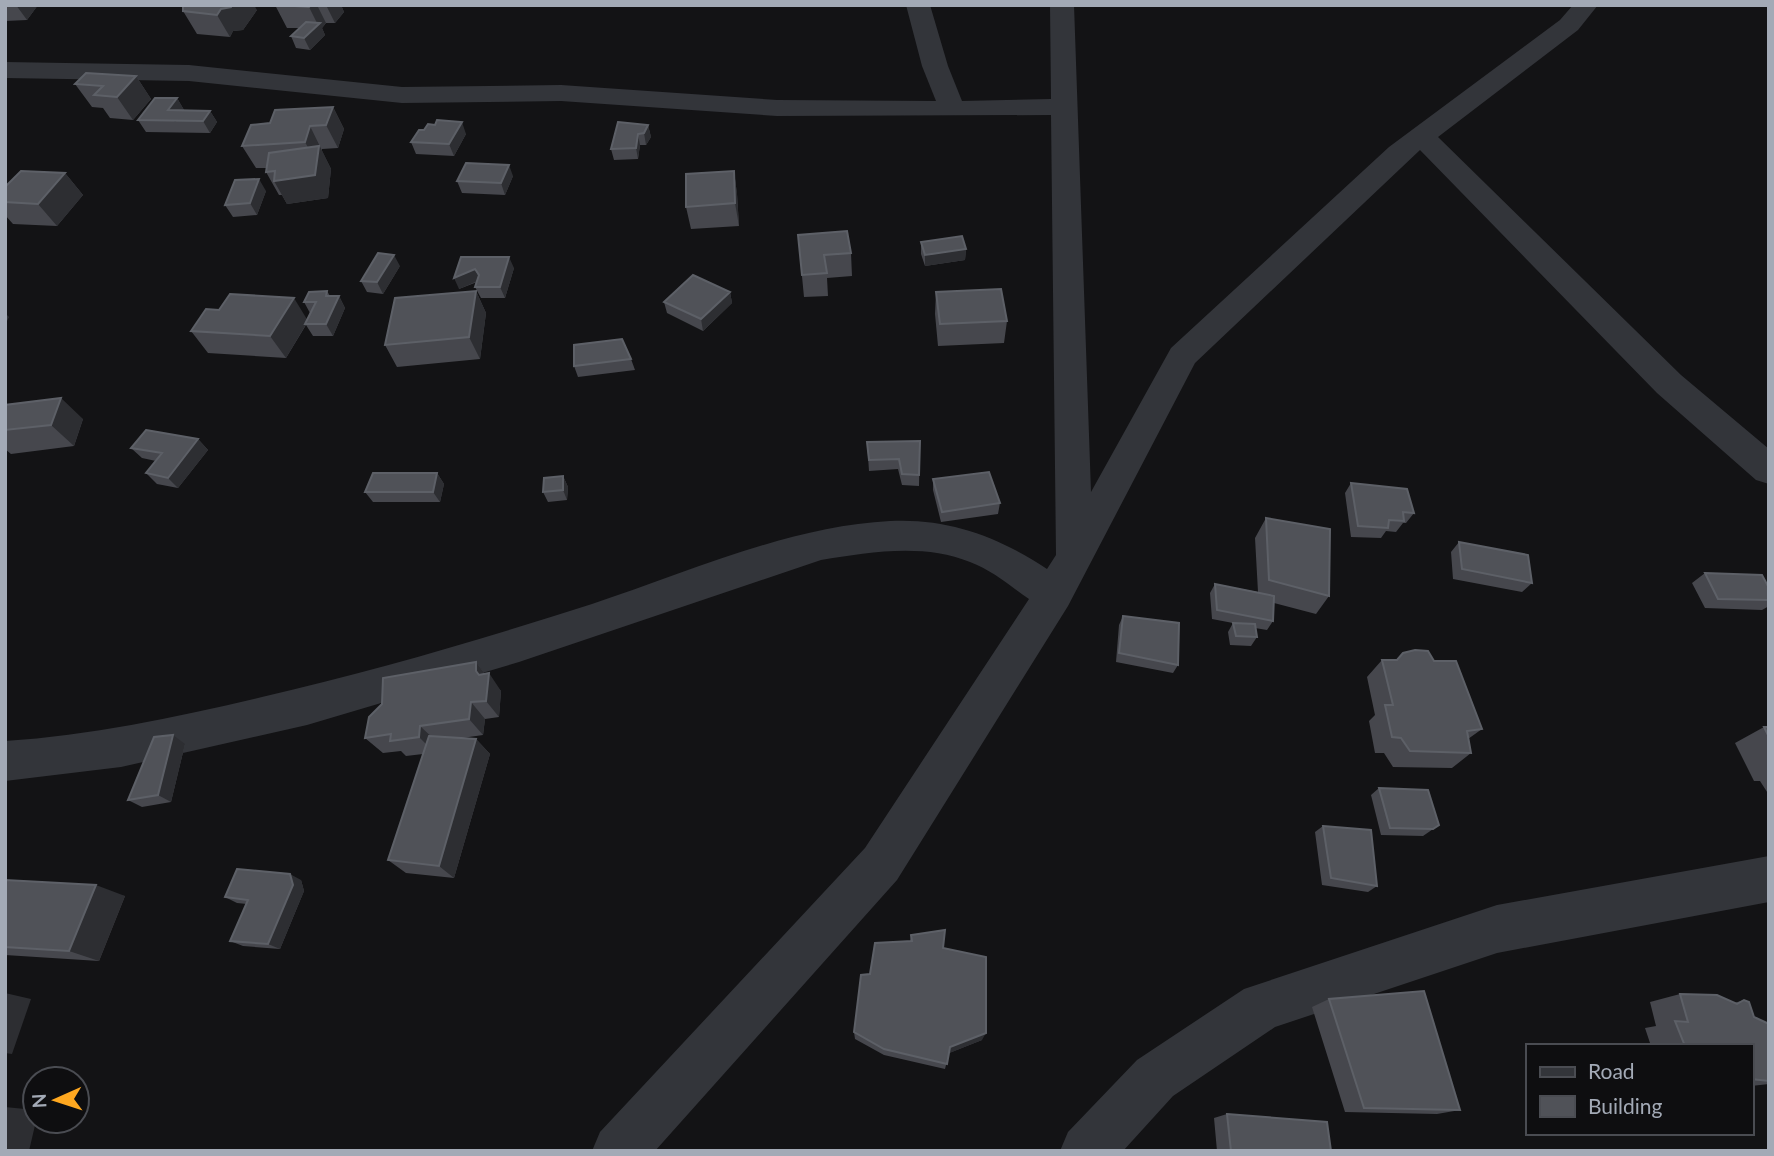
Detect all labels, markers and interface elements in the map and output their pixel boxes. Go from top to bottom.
legend [1526,1044,1753,1135]
text: Road [1588,1058,1635,1083]
north arrow [21,1065,91,1135]
text: N [27,1093,50,1109]
text: Building [1588,1093,1663,1118]

